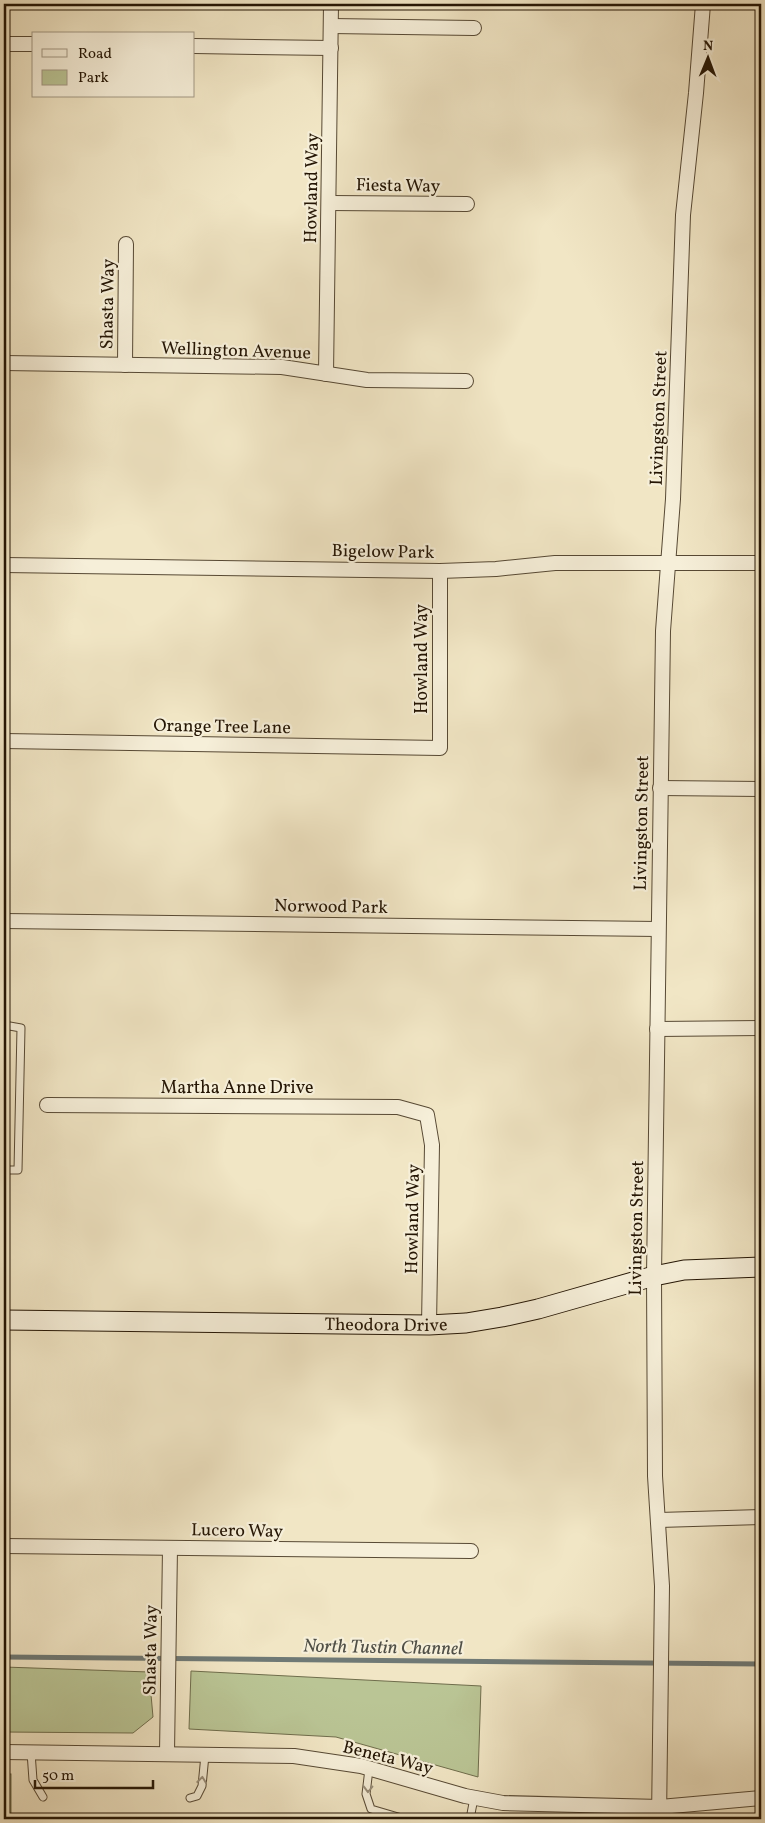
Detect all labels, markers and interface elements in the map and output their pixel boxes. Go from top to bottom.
legend [32,32,195,98]
north arrow [682,32,732,82]
text: N [703,37,713,56]
text: Road [78,44,112,65]
text: Park [78,68,109,89]
street label: Howland Way [299,132,326,243]
street label: Fiesta Way [356,173,441,200]
street label: Shasta Way [95,258,122,350]
street label: Wellington Avenue [160,336,311,367]
street label: Livingston Street [645,350,674,486]
street label: Bigelow Park [331,539,435,566]
street label: Howland Way [410,604,435,714]
street label: Orange Tree Lane [153,714,291,741]
street label: Livingston Street [629,755,656,891]
street label: Norwood Park [274,894,388,921]
street label: Martha Anne Drive [160,1076,314,1101]
street label: Livingston Street [624,1160,651,1296]
street label: Howland Way [400,1163,427,1274]
street label: Theodora Drive [324,1313,448,1339]
street label: Lucero Way [191,1518,283,1545]
street label: Shasta Way [138,1604,165,1696]
water label: North Tustin Channel [303,1634,463,1662]
street label: Beneta Way [340,1735,436,1782]
scale bar [35,1758,152,1790]
text: 50 m [42,1766,74,1787]
one-way arrow [196,1775,207,1783]
one-way arrow [362,1786,373,1794]

